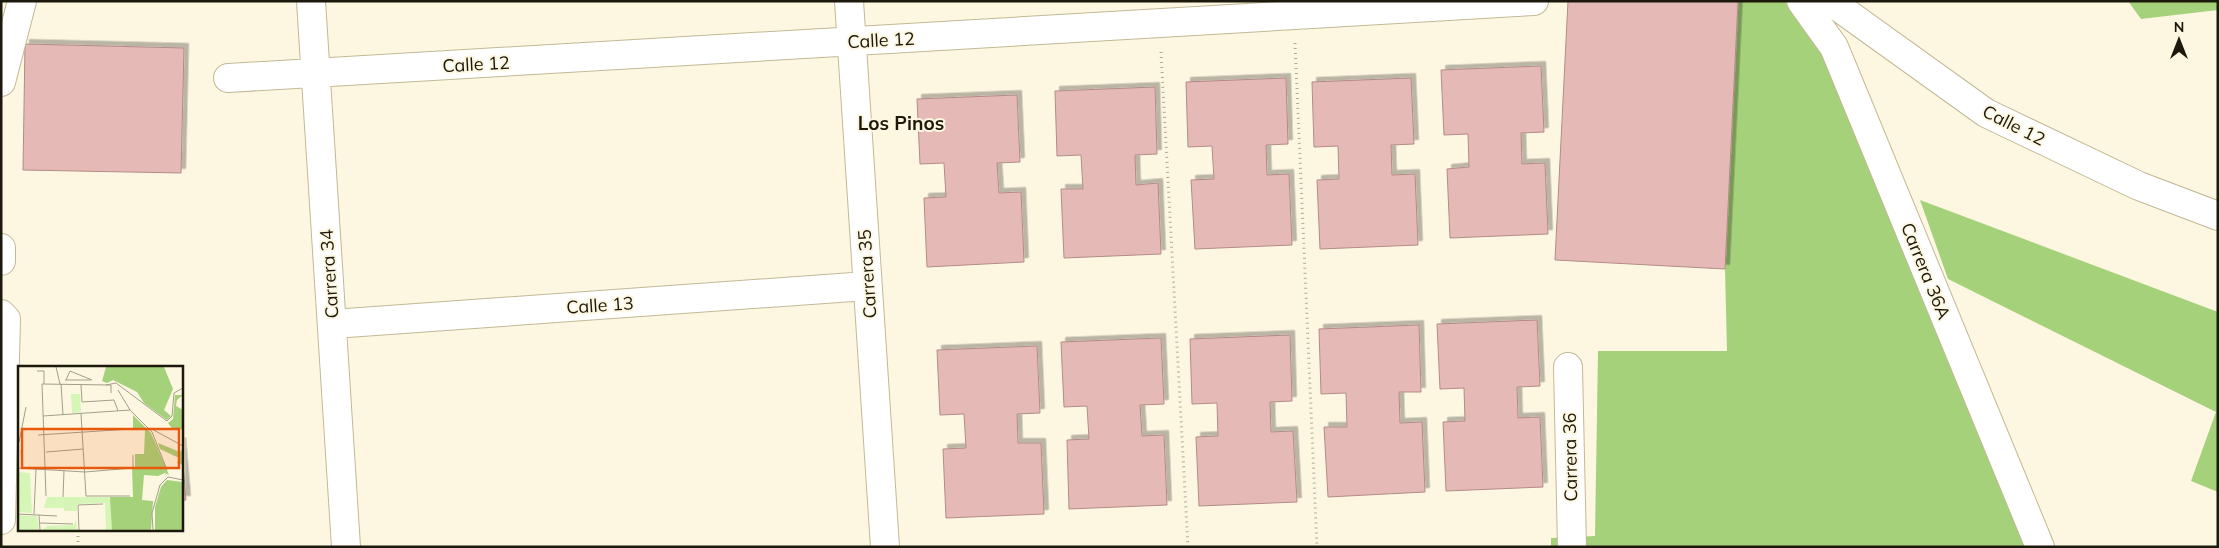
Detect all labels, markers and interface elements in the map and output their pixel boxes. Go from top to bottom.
north arrow [2154,15,2204,65]
text: N [2174,18,2184,36]
street label: Calle 12 [847,27,915,53]
street label: Calle 12 [442,51,510,77]
street label: Calle 12 [1979,99,2049,151]
district label: Los Pinos [858,111,944,135]
street label: Carrera 36A [1896,219,1956,323]
street label: Carrera 34 [314,229,344,319]
street label: Carrera 35 [852,229,882,319]
street label: Calle 13 [566,291,634,319]
inset map [18,366,182,530]
street label: Carrera 36 [1558,412,1582,502]

